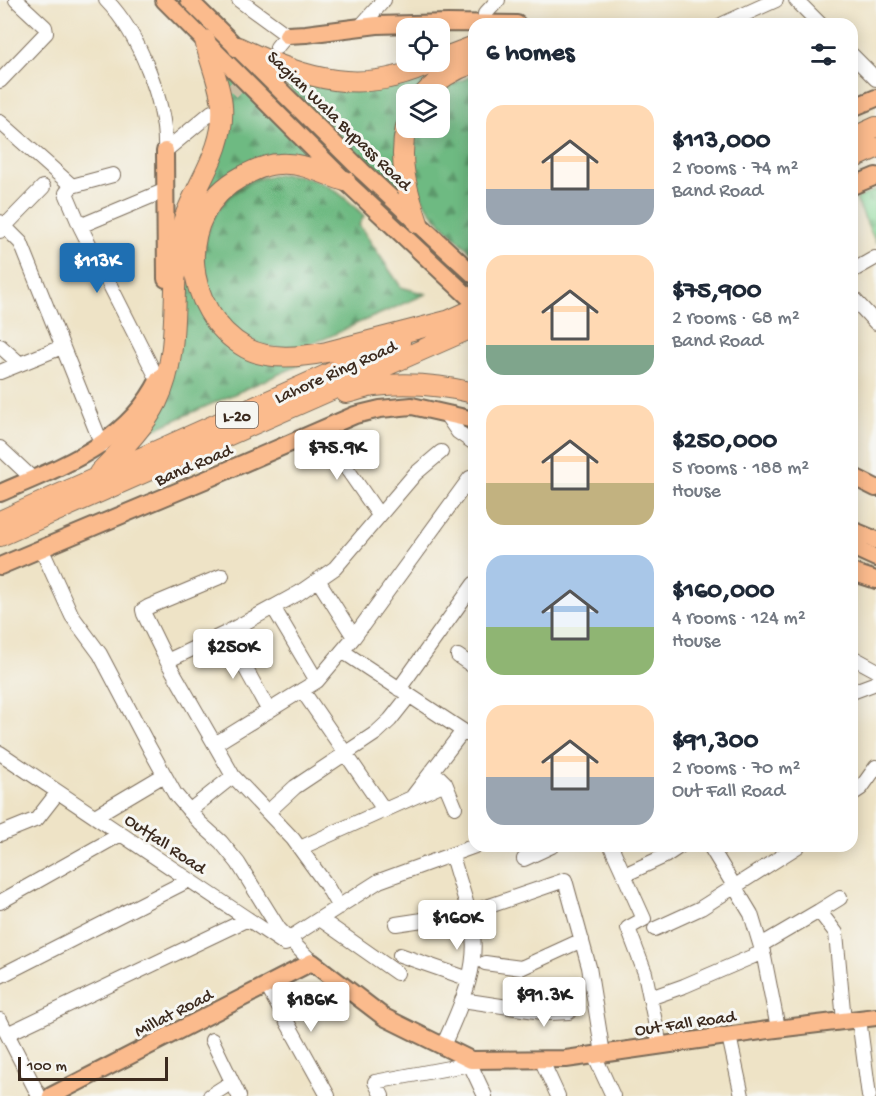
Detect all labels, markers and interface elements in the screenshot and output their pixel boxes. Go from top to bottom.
map controls [396,18,450,138]
button: locate [396,18,450,72]
icon: filters [807,38,840,71]
text: 6 homes [486,39,574,70]
street label: Sagian Wala Bypass Road [262,47,416,197]
button: layers [396,84,450,138]
text: $113,000 [672,127,771,158]
icon: home [534,129,606,201]
text: 2 rooms · 74 m² [672,158,798,181]
text: Band Road [672,181,763,204]
pin: $113K [55,243,139,294]
text: $113K [74,251,120,274]
text: $75,900 [672,277,762,308]
icon: home [534,279,606,351]
text: 2 rooms · 68 m² [672,308,800,331]
text: Band Road [672,331,763,354]
street label: Lahore Ring Road [272,336,402,410]
road number: L-20 [216,402,258,428]
text: $250,000 [672,427,777,458]
icon: home [534,429,606,501]
pin: $75.9K [288,430,386,481]
text: $75.9K [308,438,366,461]
street label: Band Road [151,440,237,492]
text: 5 rooms · 188 m² [672,458,809,481]
text: House [672,481,721,504]
text: $160,000 [672,577,775,608]
icon: home [534,579,606,651]
text: 4 rooms · 124 m² [672,608,806,631]
pin: $250K [191,629,275,680]
text: House [672,631,721,654]
text: $250K [207,637,259,660]
text: $91,300 [672,727,758,758]
icon: home [534,729,606,801]
text: 2 rooms · 70 m² [672,758,800,781]
text: Out Fall Road [672,781,785,804]
street label: Outfall Road [120,810,210,881]
pin: $160K [415,900,499,951]
text: $160K [432,908,482,931]
pin: $91.3K [495,977,593,1028]
pin: $186K [269,982,353,1033]
street label: Millat Road [131,985,218,1043]
text: $91.3K [517,985,571,1008]
text: $186K [286,990,336,1013]
street label: Out Fall Road [634,1007,739,1042]
scale bar [18,1054,168,1082]
text: 100 m [27,1058,67,1077]

